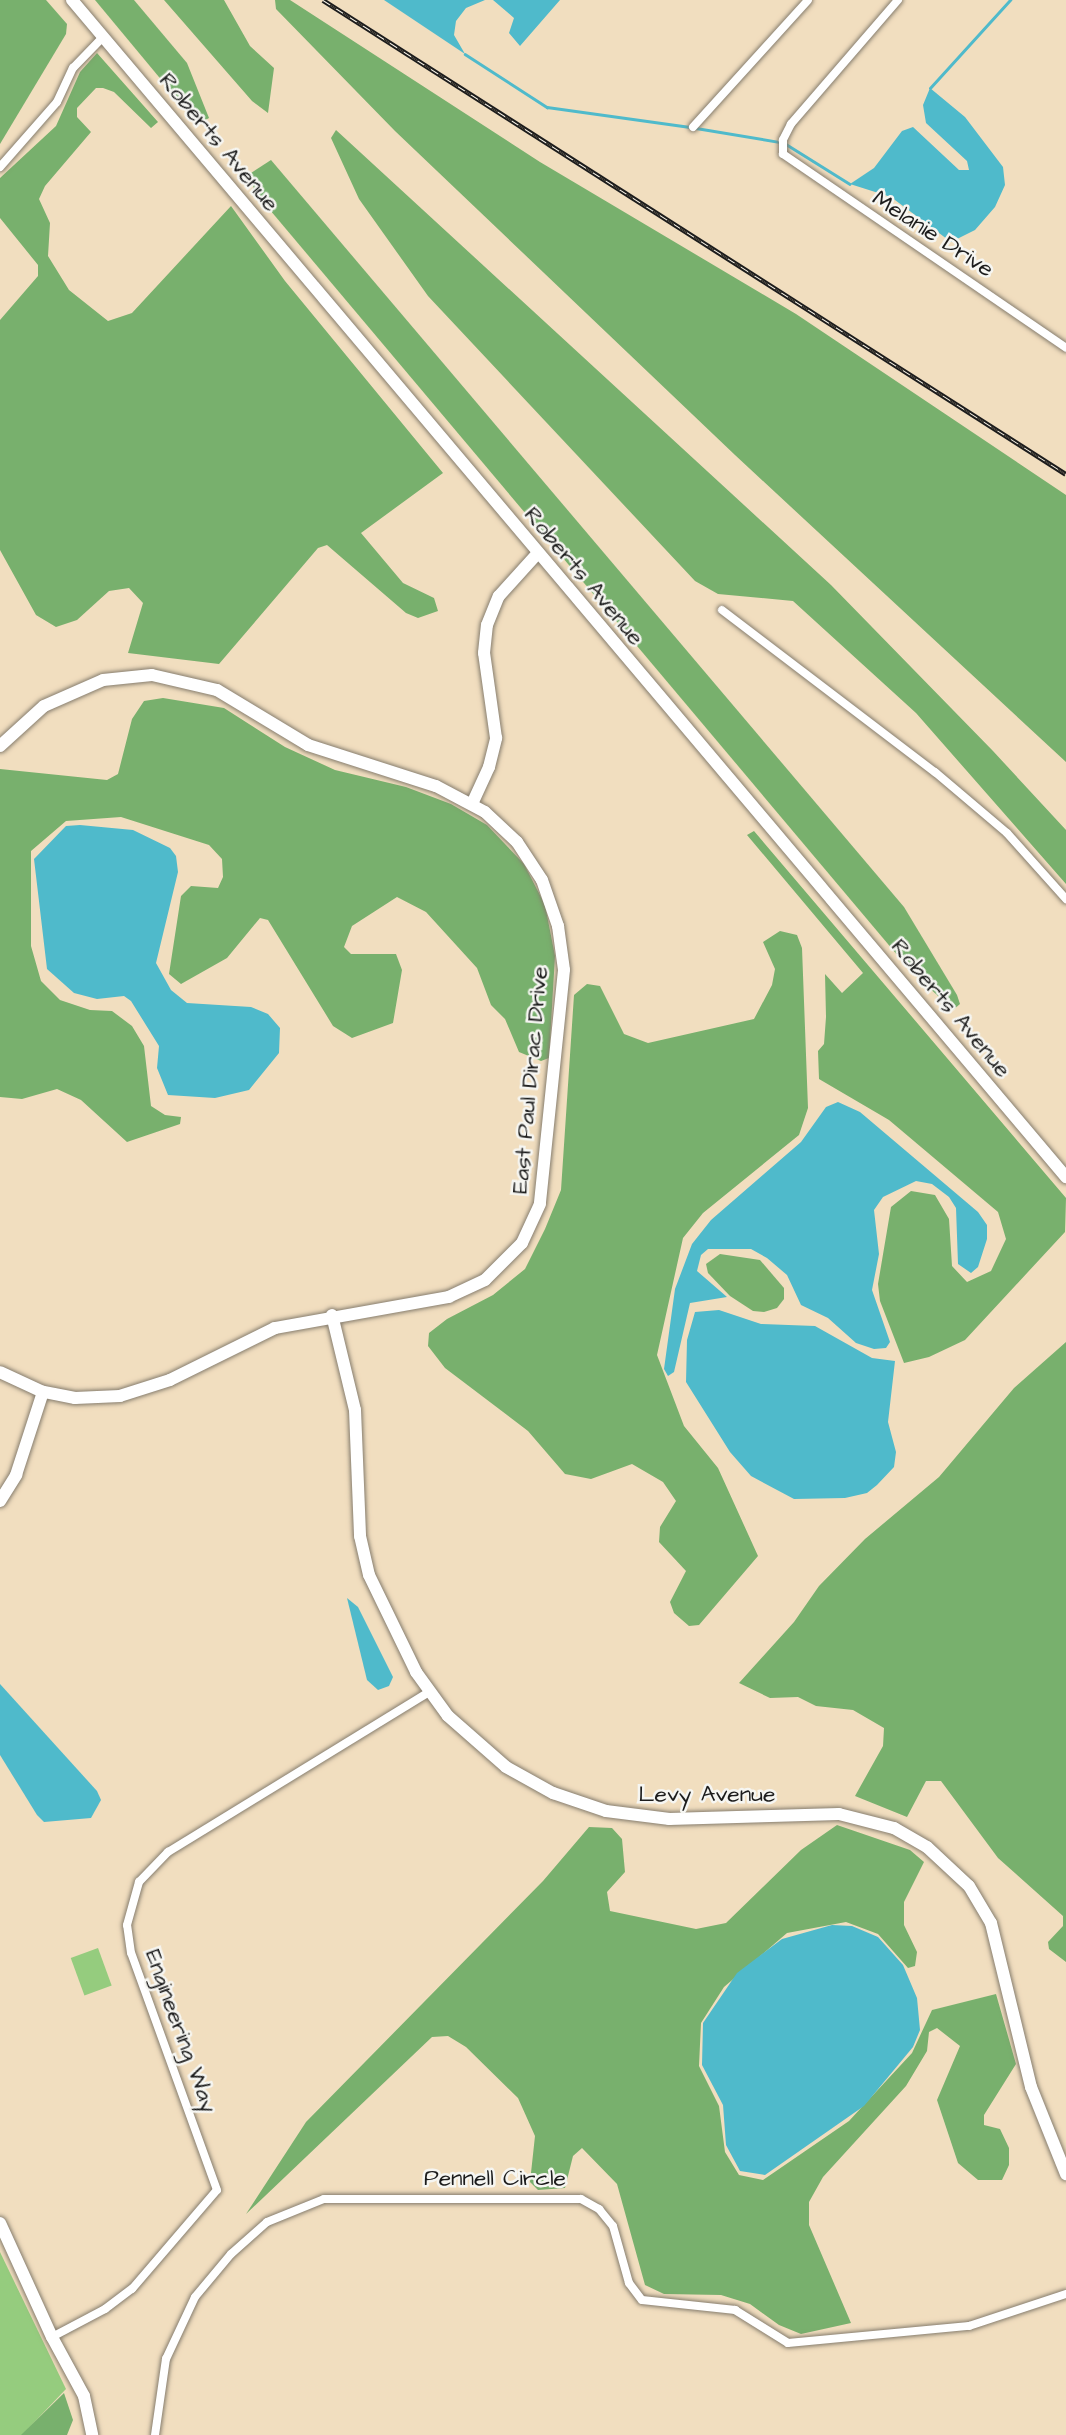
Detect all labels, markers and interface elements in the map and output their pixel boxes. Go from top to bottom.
street label: Roberts Avenue [153,67,285,217]
street label: Melanie Drive [867,185,999,283]
street label: Roberts Avenue [518,501,650,651]
street label: Roberts Avenue [885,933,1017,1083]
street label: East Paul Dirac Drive [506,965,554,1195]
street label: Levy Avenue [639,1780,775,1808]
street label: Engineering Way [139,1946,223,2116]
street label: Pennell Circle [424,2164,566,2192]

